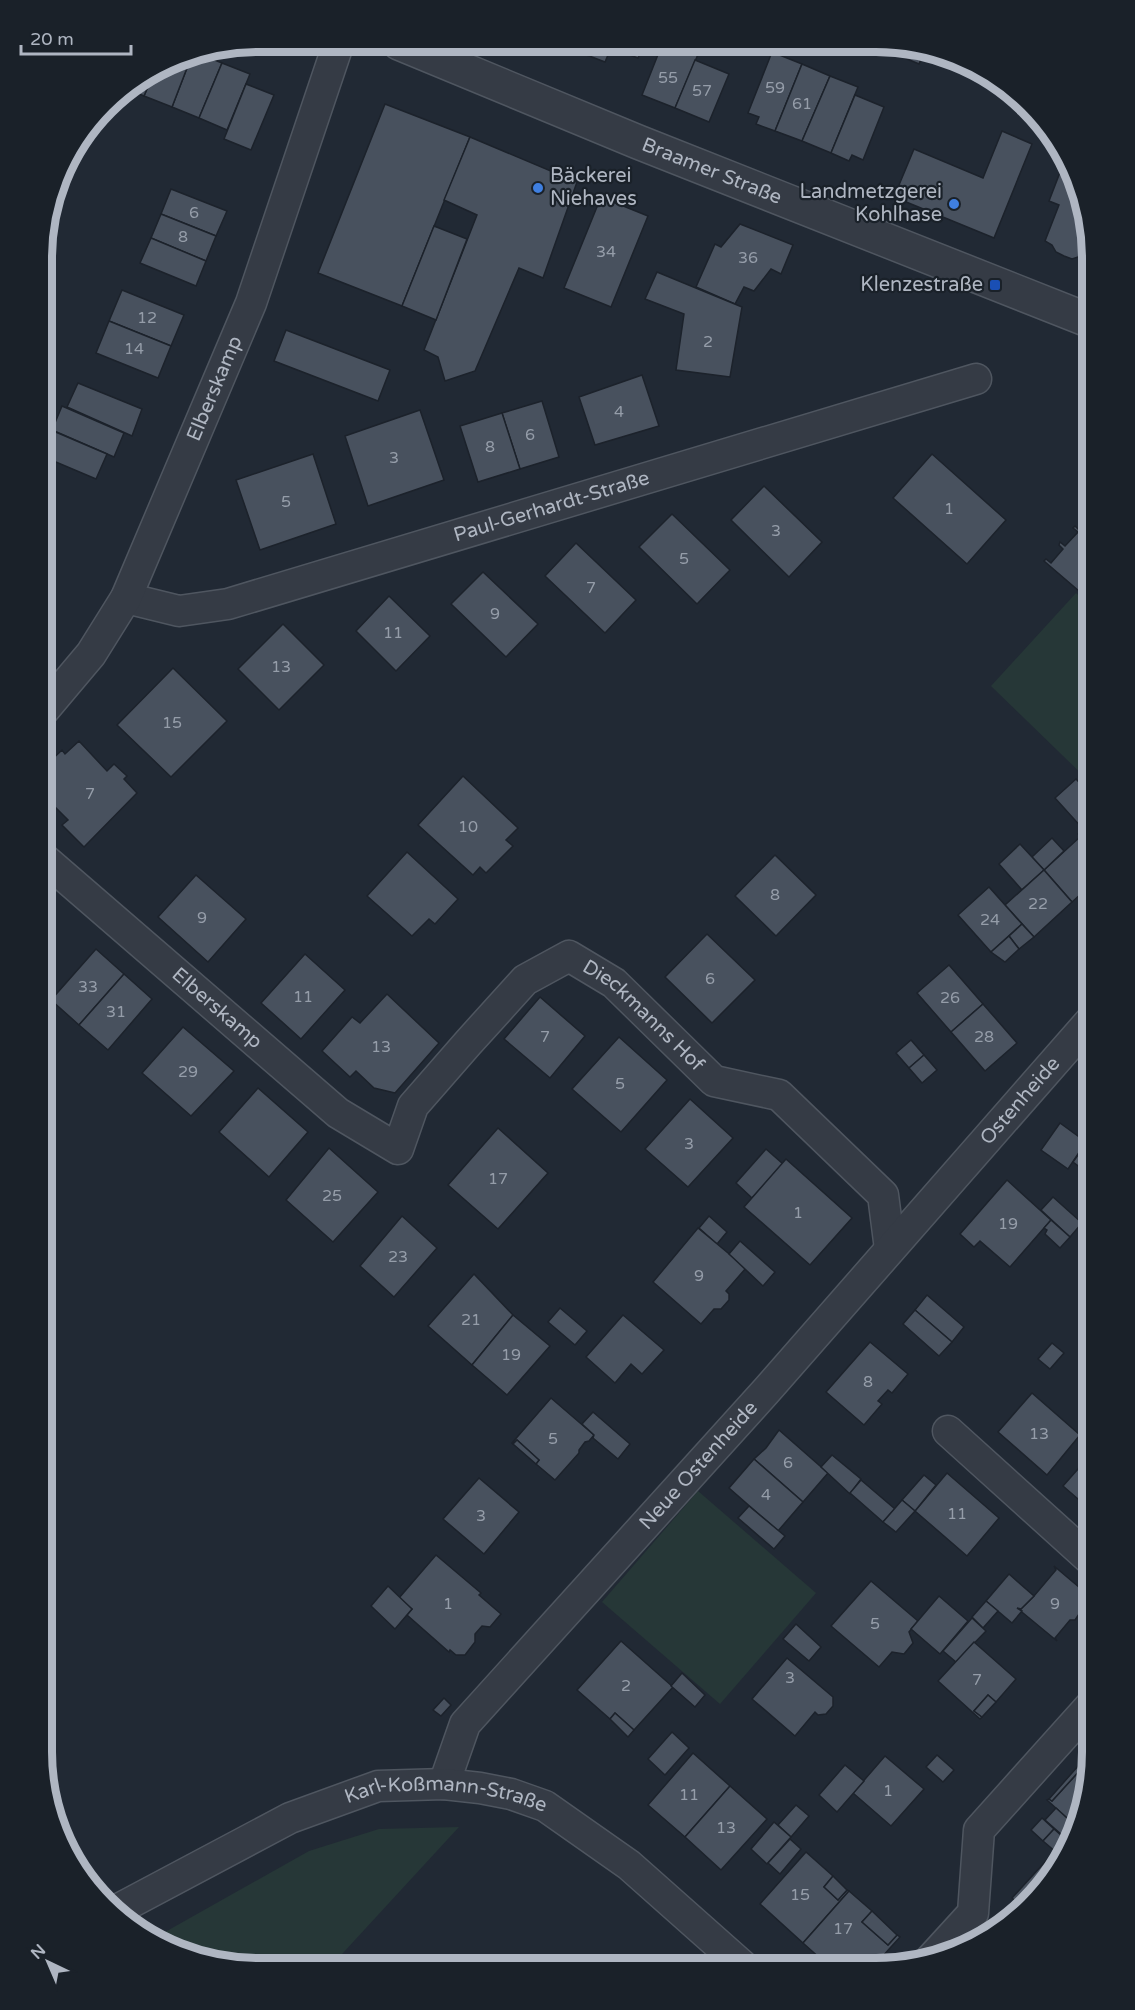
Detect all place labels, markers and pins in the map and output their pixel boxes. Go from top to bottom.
place label: Bäckerei Niehaves [550,164,637,211]
place label: Landmetzgerei Kohlhase [800,180,942,227]
marker: Bäckerei Niehaves [531,181,545,195]
marker: Landmetzgerei Kohlhase [947,197,961,211]
place label: Klenzestraße [860,273,983,297]
marker: Klenzestraße [988,278,1002,292]

